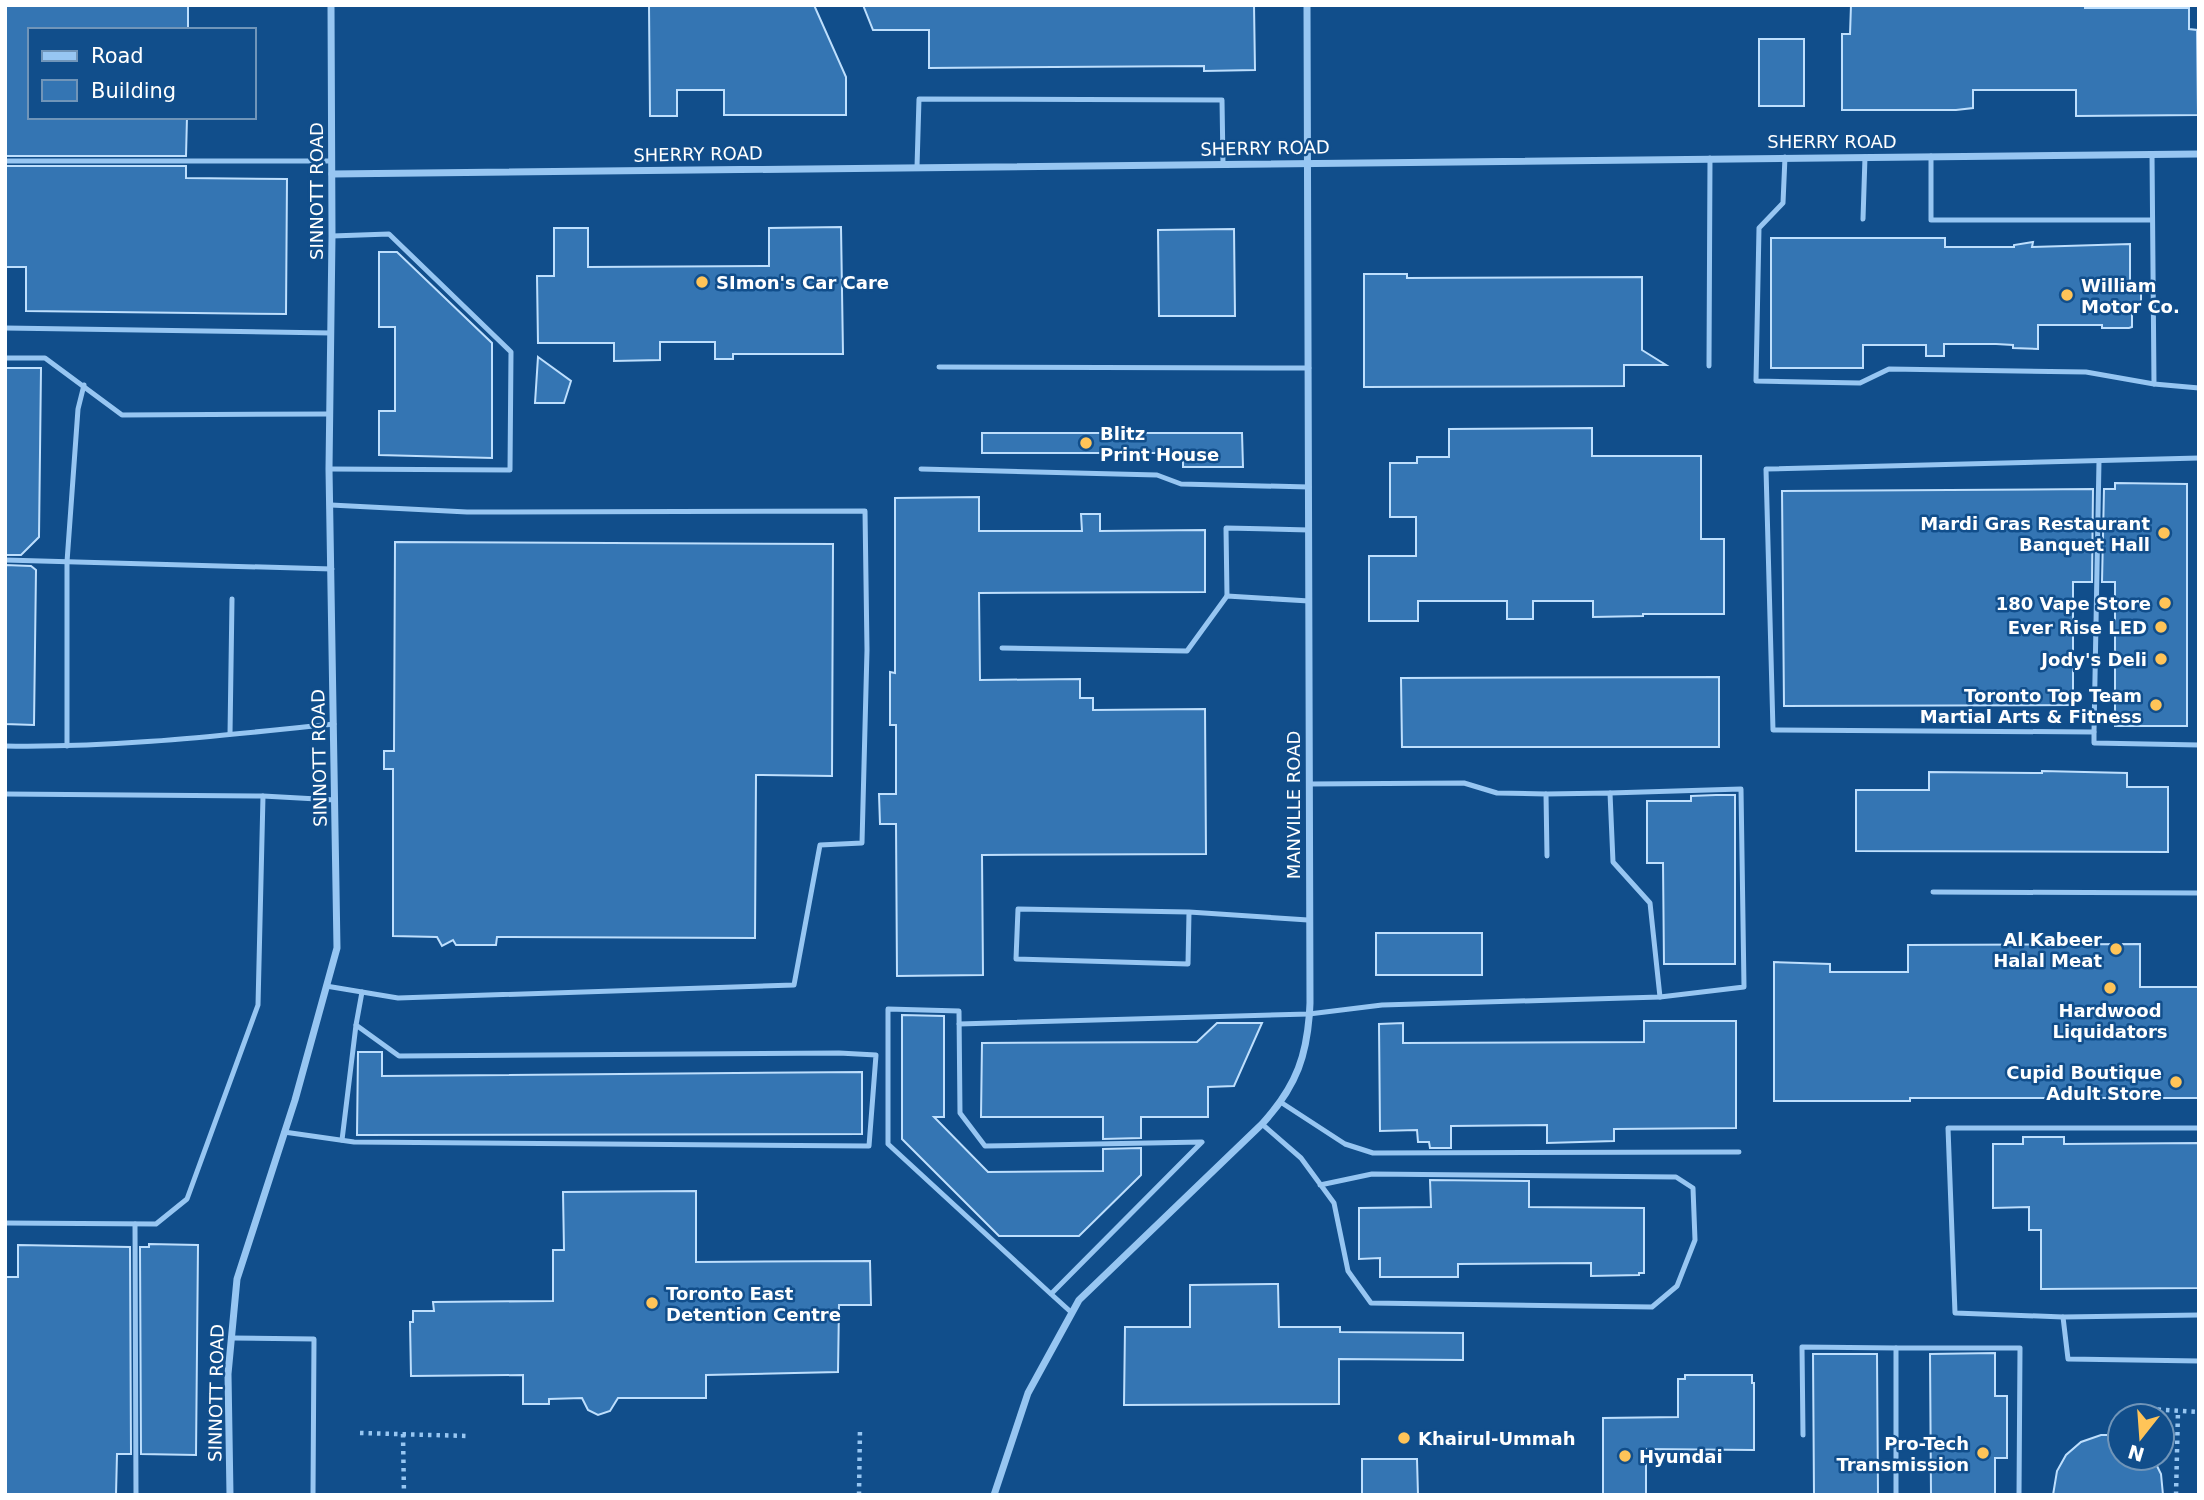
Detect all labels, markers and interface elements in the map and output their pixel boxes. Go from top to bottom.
legend [28,28,256,119]
text: Road [91,44,144,68]
text: Building [91,79,176,103]
street label: SINNOTT ROAD [306,122,327,260]
street label: SHERRY ROAD [1767,131,1897,152]
street label: SHERRY ROAD [1200,136,1330,160]
street label: SHERRY ROAD [633,142,763,166]
place label: SImon's Car Care [716,272,889,293]
marker: SImon's Car Care [694,274,710,290]
place label: William Motor Co. [2081,275,2180,317]
marker: William Motor Co. [2059,287,2075,303]
place label: Blitz Print House [1100,423,1219,465]
marker: Blitz Print House [1078,435,1094,451]
place label: Mardi Gras Restaurant Banquet Hall [1920,513,2150,555]
marker: Mardi Gras Restaurant Banquet Hall [2156,525,2172,541]
place label: 180 Vape Store [1996,593,2151,614]
marker: 180 Vape Store [2157,595,2173,611]
place label: Ever Rise LED [2008,617,2147,638]
marker: Ever Rise LED [2153,619,2169,635]
place label: Jody's Deli [2039,649,2147,670]
marker: Jody's Deli [2153,651,2169,667]
place label: Toronto Top Team Martial Arts & Fitness [1920,685,2142,727]
street label: SINNOTT ROAD [307,689,331,827]
marker: Toronto Top Team Martial Arts & Fitness [2148,697,2164,713]
street label: MANVILLE ROAD [1283,731,1304,879]
place label: Al Kabeer Halal Meat [1993,929,2102,971]
marker: Al Kabeer Halal Meat [2108,941,2124,957]
marker: Hardwood Liquidators [2102,980,2118,996]
place label: Hardwood Liquidators [2052,1000,2168,1042]
place label: Cupid Boutique Adult Store [2006,1062,2162,1104]
marker: Cupid Boutique Adult Store [2168,1074,2184,1090]
place label: Toronto East Detention Centre [666,1283,841,1325]
marker: Toronto East Detention Centre [644,1295,660,1311]
street label: SINNOTT ROAD [204,1324,228,1462]
north arrow [2106,1402,2176,1472]
place label: Khairul-Ummah [1418,1428,1576,1449]
marker: Khairul-Ummah [1396,1430,1412,1446]
place label: Pro-Tech Transmission [1836,1433,1969,1475]
text: N [2125,1440,2147,1466]
marker: Pro-Tech Transmission [1975,1445,1991,1461]
place label: Hyundai [1639,1446,1723,1467]
marker: Hyundai [1617,1448,1633,1464]

